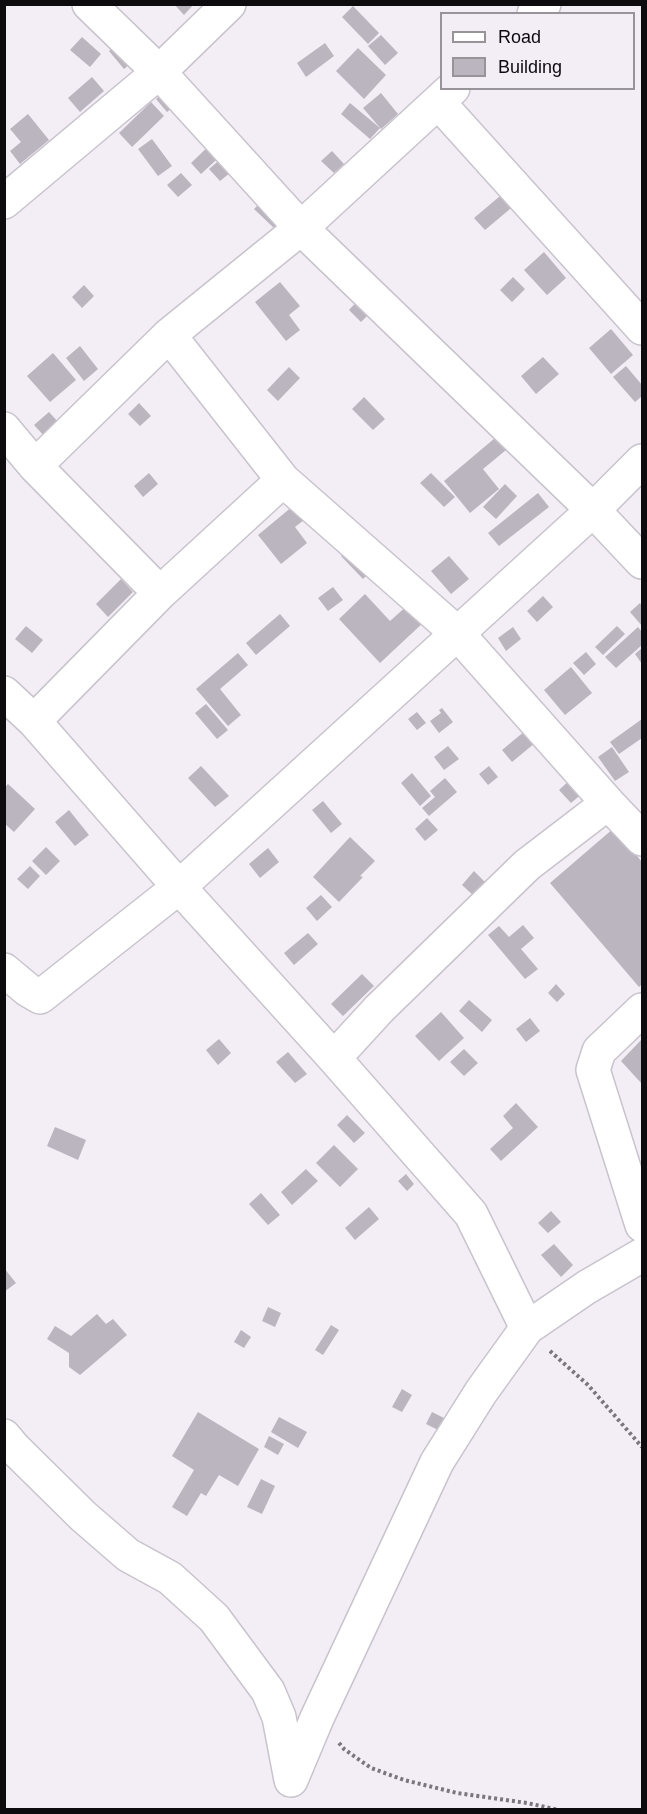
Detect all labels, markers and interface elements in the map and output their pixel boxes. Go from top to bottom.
legend [440,12,635,90]
text: Road [498,27,541,47]
text: Building [498,57,562,77]

